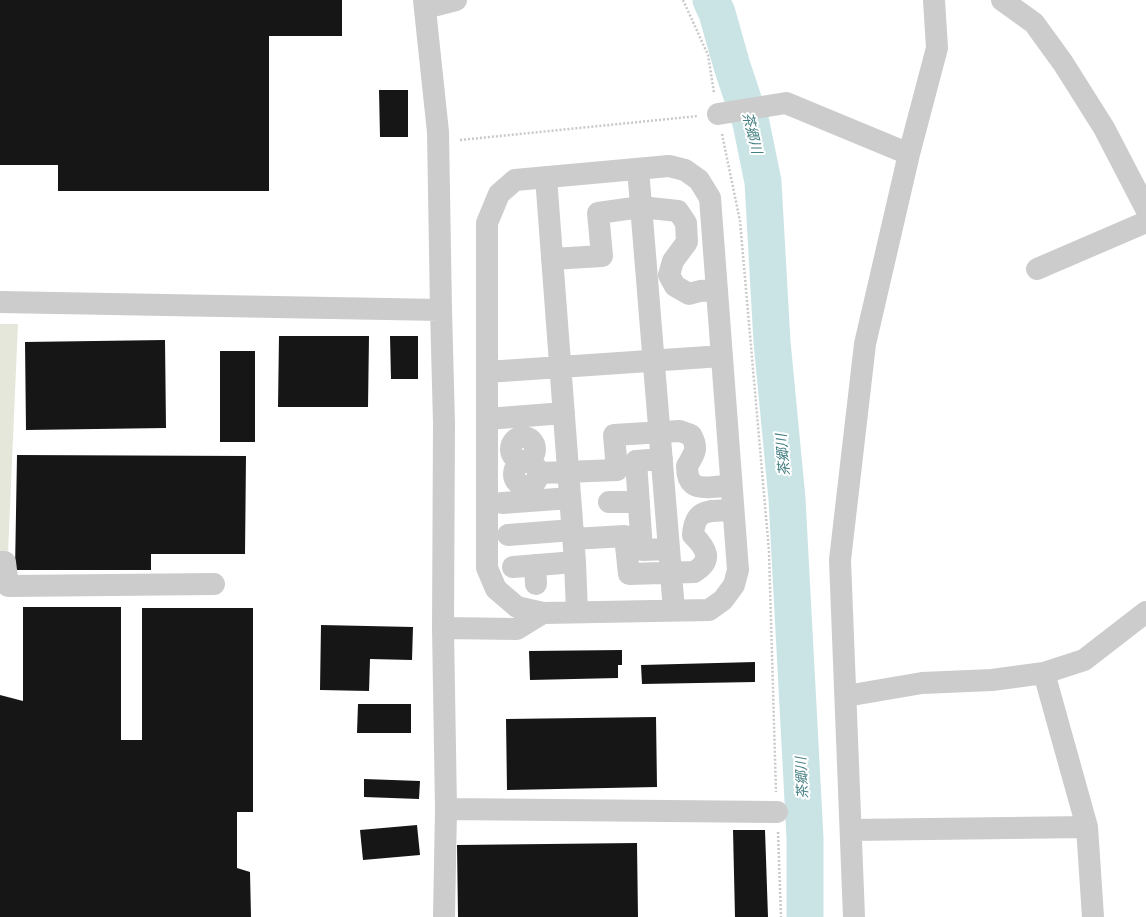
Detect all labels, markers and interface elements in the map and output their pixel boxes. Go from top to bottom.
water label: 茶郷川 [739,111,765,155]
water label: 茶郷川 [773,433,793,477]
water label: 茶郷川 [793,757,811,799]

